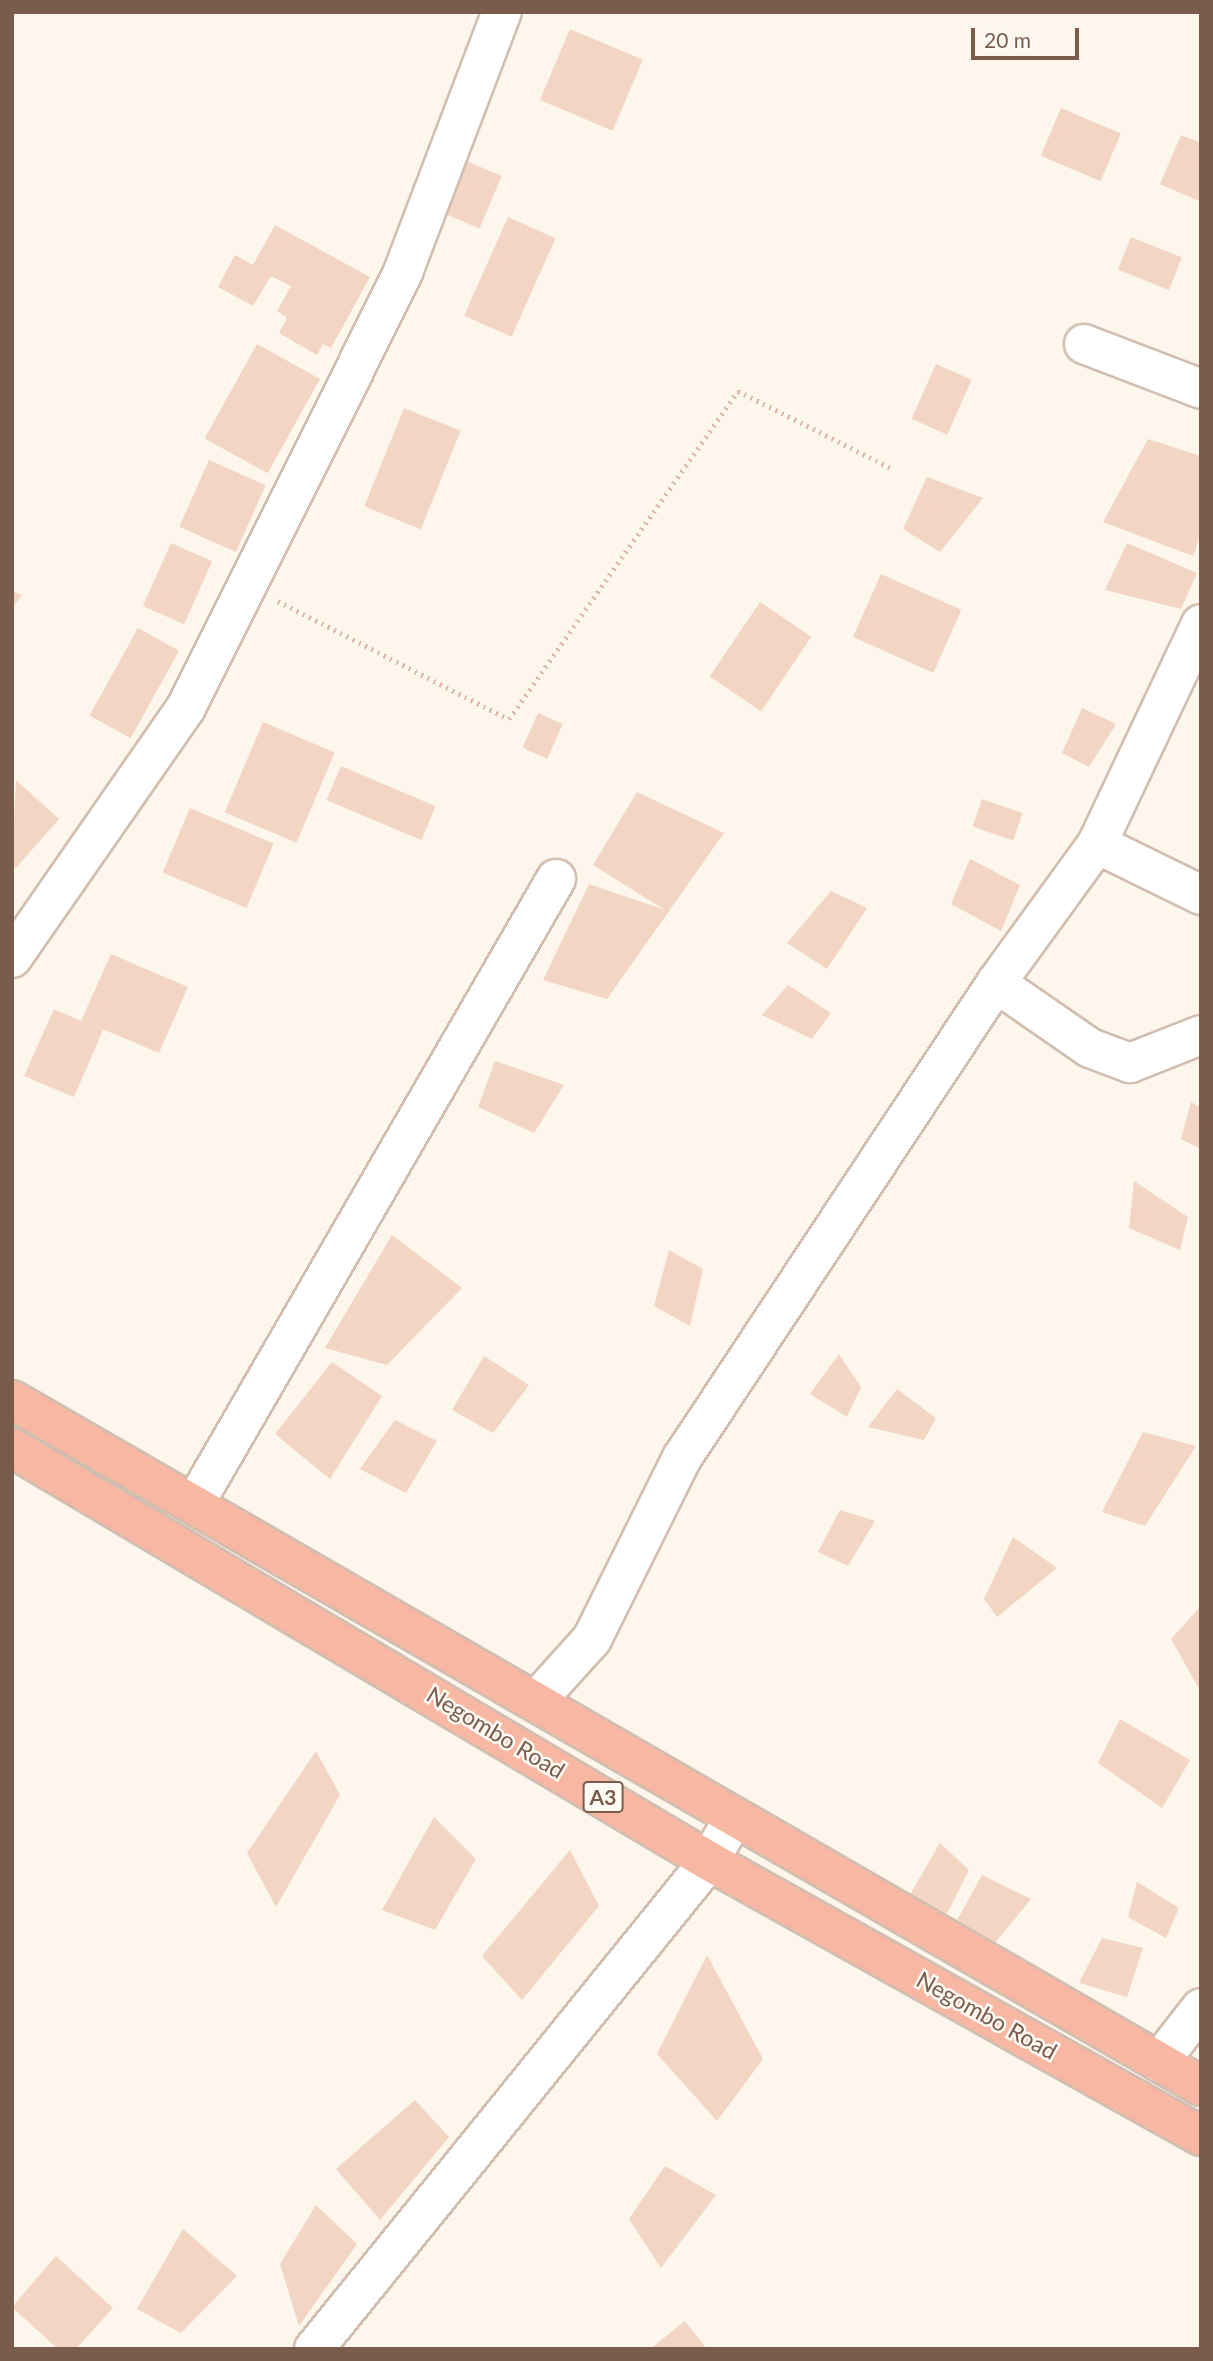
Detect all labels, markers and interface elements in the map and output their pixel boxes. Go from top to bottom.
scale bar [975,14,1084,58]
text: 20 m [984,27,1031,52]
street label: Negombo Road [422,1680,570,1784]
road number: A3 [582,1780,624,1814]
street label: Negombo Road [912,1965,1062,2065]

